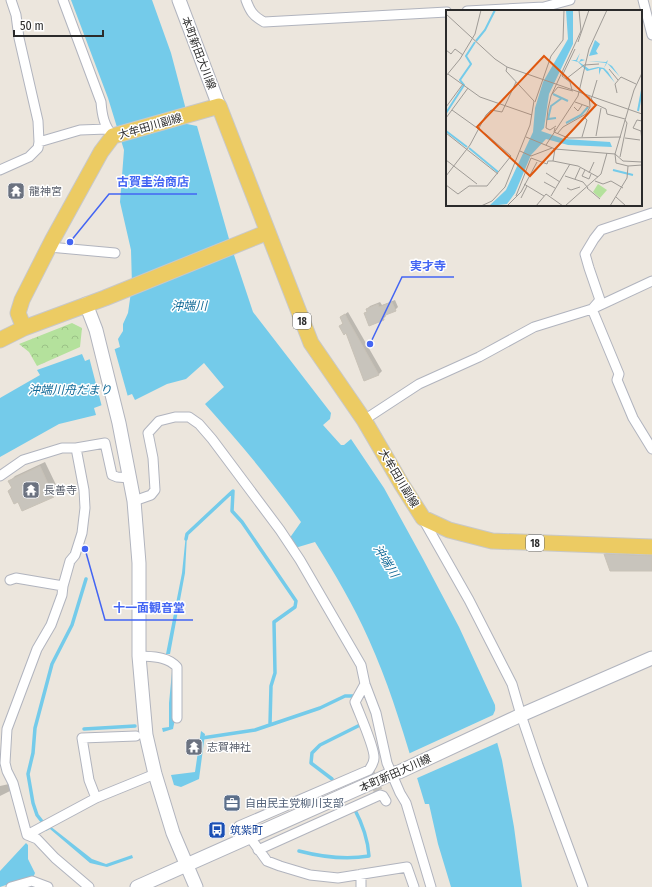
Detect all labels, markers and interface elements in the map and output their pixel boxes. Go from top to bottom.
inset map [446,10,642,206]
scale bar [14,12,103,38]
street label: 本町新田大川線 [179,15,218,91]
text: 50 m [20,19,44,33]
street label: 大牟田川副線 [117,111,184,142]
callout: 古賀圭治商店 [109,170,197,194]
text: 古賀圭治商店 [117,175,189,189]
temple icon: 龍神宮 [6,181,26,201]
place label: 龍神宮 [29,185,62,198]
callout: 実才寺 [402,253,454,277]
text: 実才寺 [410,259,446,273]
water label: 沖端川 [171,299,209,313]
road number: 18 [293,313,311,329]
water label: 沖端川舟だまり [28,383,112,397]
street label: 大牟田川副線 [376,447,421,510]
temple icon: 長善寺 [21,480,41,500]
place label: 長善寺 [44,484,77,497]
road number: 18 [526,535,544,551]
water label: 沖端川 [371,542,403,582]
callout: 十一面観音堂 [105,596,193,620]
text: 十一面観音堂 [113,601,185,615]
temple icon: 志賀神社 [184,737,204,757]
place label: 志賀神社 [207,741,251,754]
street label: 本町新田大川線 [357,752,433,795]
office icon: 自由民主党柳川支部 [222,793,242,813]
place label: 自由民主党柳川支部 [245,797,344,810]
bus stop icon: 筑紫町 [207,820,227,840]
place label: 筑紫町 [230,824,263,837]

